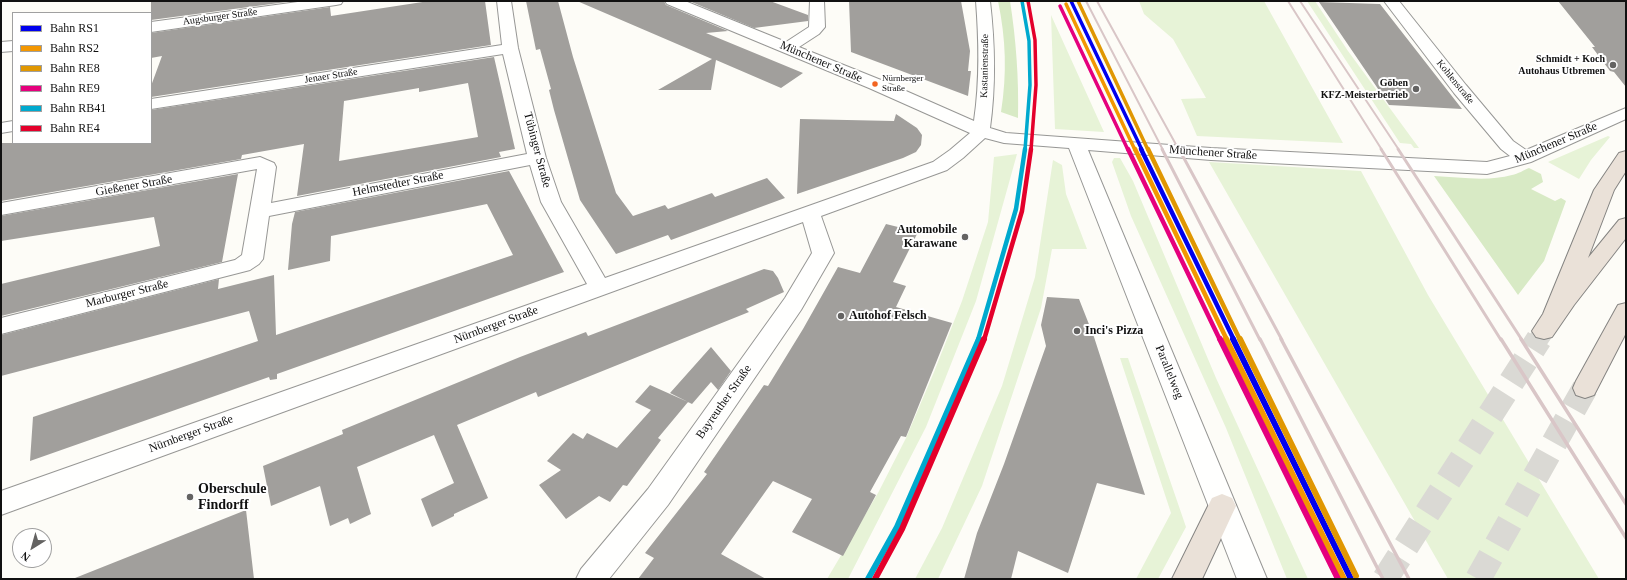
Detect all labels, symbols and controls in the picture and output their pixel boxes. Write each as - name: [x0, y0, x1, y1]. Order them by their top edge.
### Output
- street label: Augsburger Straße: [182, 6, 258, 28]
- legend: [12, 12, 152, 144]
- text: Bahn RS1: [50, 21, 99, 35]
- street label: Kastanienstraße: [978, 34, 992, 98]
- street label: Münchener Straße: [778, 38, 864, 86]
- text: Bahn RS2: [50, 41, 99, 55]
- place label: Schmidt + Koch Autohaus Utbremen: [1518, 53, 1605, 76]
- street label: Kohlenstraße: [1434, 58, 1476, 106]
- marker: Schmidt + Koch Autohaus Utbremen: [1608, 60, 1618, 70]
- text: Bahn RE8: [50, 61, 100, 75]
- street label: Jenaer Straße: [304, 66, 358, 86]
- place label: Nürnberger Straße: [882, 74, 923, 95]
- place label: Göben KFZ-Meisterbetrieb: [1321, 77, 1408, 100]
- marker: Nürnberger Straße: [870, 79, 880, 89]
- text: Bahn RE9: [50, 81, 100, 95]
- marker: Göben KFZ-Meisterbetrieb: [1411, 84, 1421, 94]
- text: Bahn RB41: [50, 101, 106, 115]
- street label: Tübinger Straße: [520, 111, 554, 189]
- street label: Münchener Straße: [1513, 119, 1599, 167]
- text: Bahn RE4: [50, 121, 100, 135]
- street label: Münchener Straße: [1168, 143, 1258, 163]
- street label: Helmstedter Straße: [351, 168, 445, 200]
- street label: Gießener Straße: [95, 172, 173, 200]
- place label: Automobile Karawane: [897, 223, 957, 251]
- marker: Automobile Karawane: [960, 232, 970, 242]
- street label: Marburger Straße: [84, 277, 170, 311]
- street label: Nürnberger Straße: [452, 303, 540, 347]
- place label: Autohof Felsch: [849, 309, 927, 323]
- marker: Autohof Felsch: [836, 311, 846, 321]
- place label: Inci's Pizza: [1085, 324, 1143, 338]
- marker: Inci's Pizza: [1072, 326, 1082, 336]
- street label: Parallelweg: [1152, 343, 1186, 401]
- street label: Bayreuther Straße: [693, 362, 755, 442]
- street label: Nürnberger Straße: [147, 412, 235, 456]
- place label: Oberschule Findorff: [198, 481, 266, 514]
- marker: Oberschule Findorff: [185, 492, 195, 502]
- north arrow: [12, 528, 52, 568]
- text: N: [19, 550, 32, 564]

